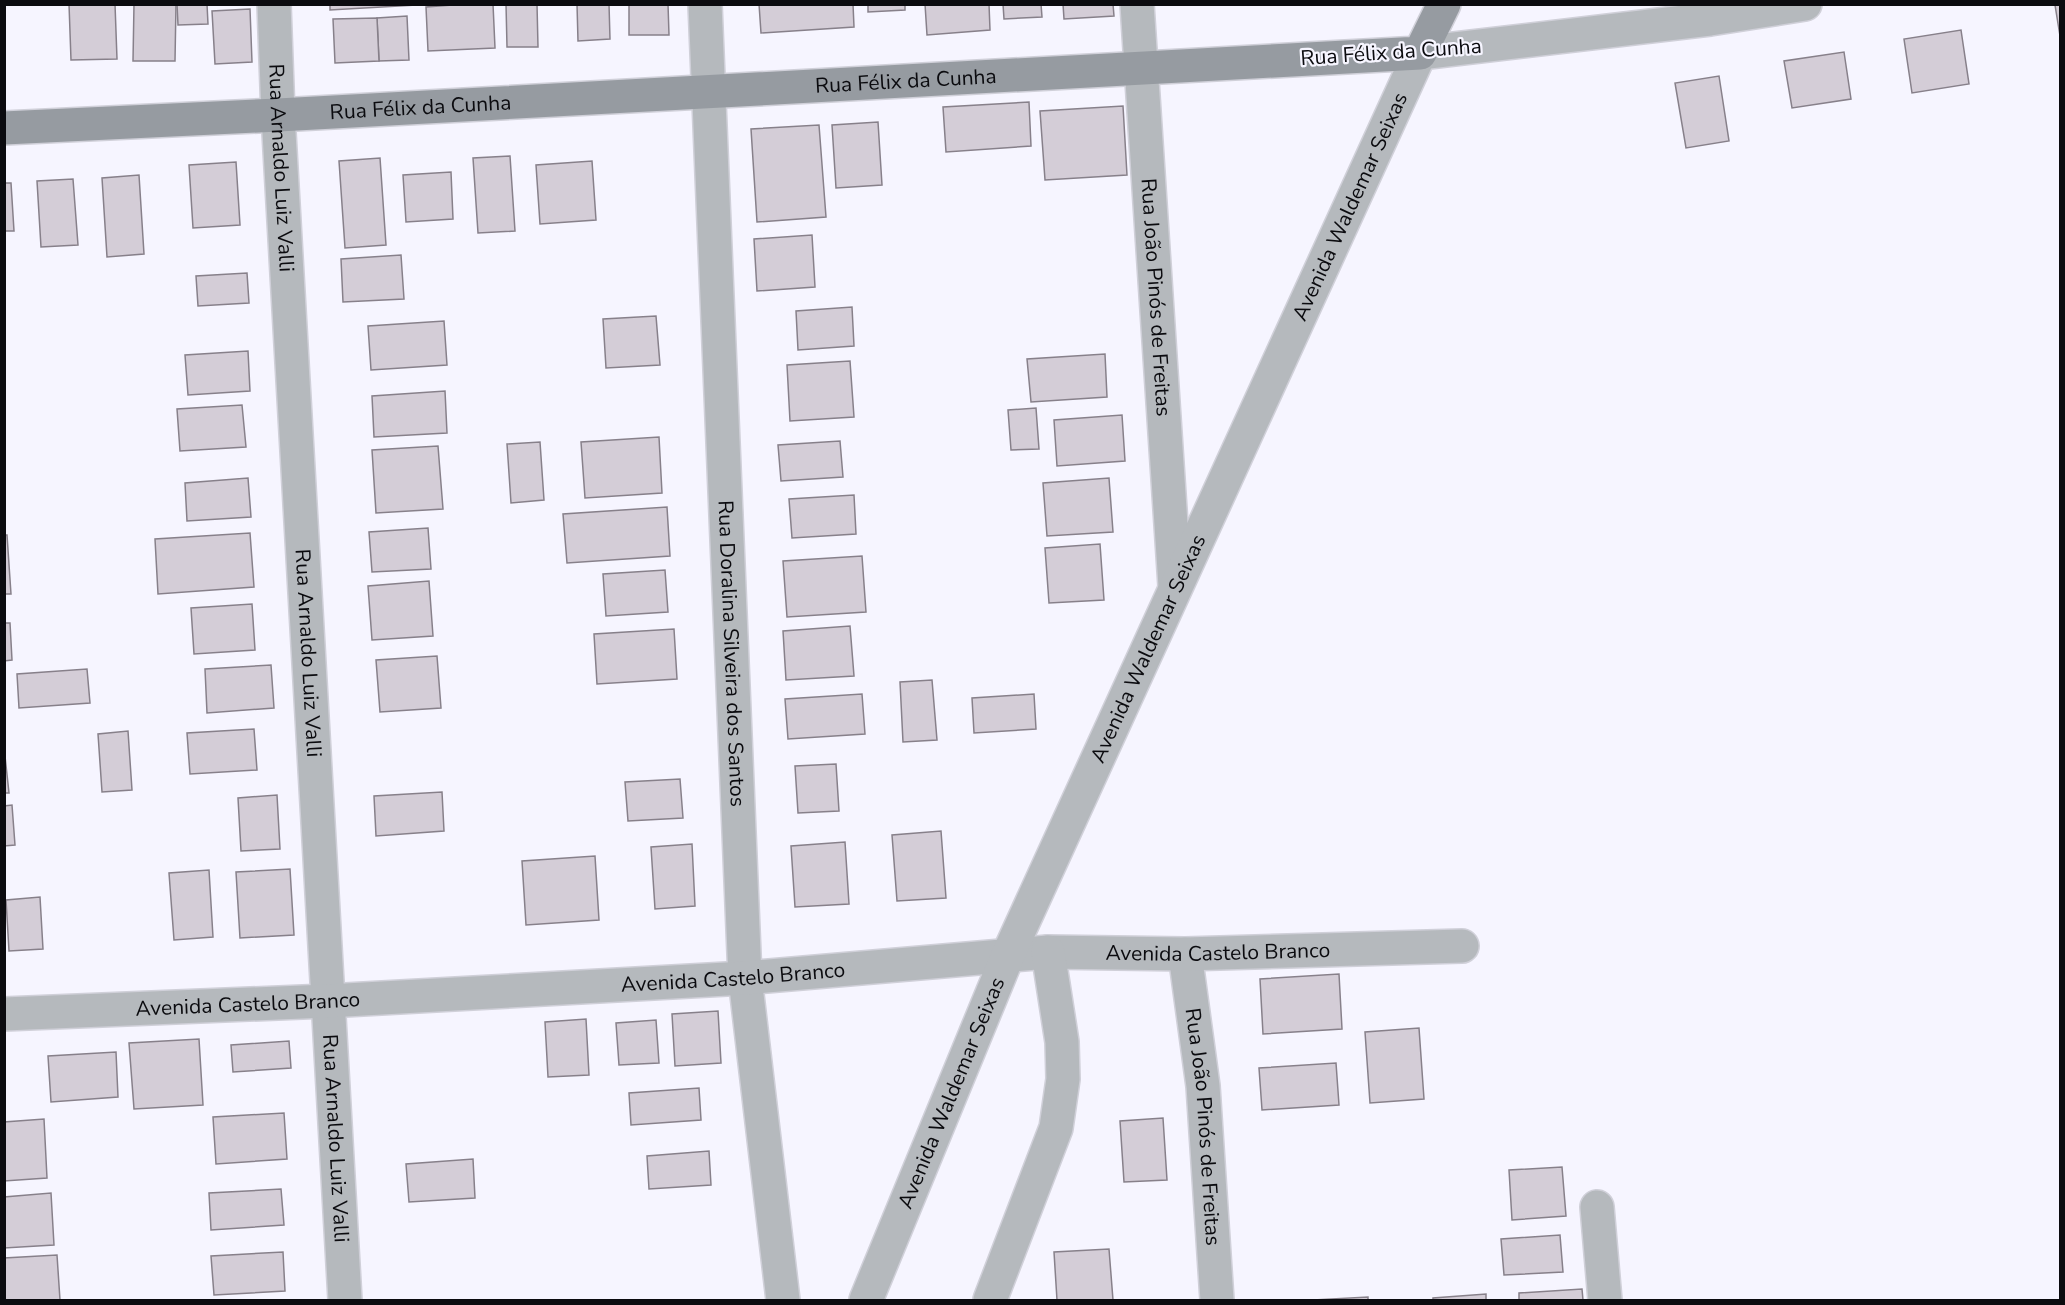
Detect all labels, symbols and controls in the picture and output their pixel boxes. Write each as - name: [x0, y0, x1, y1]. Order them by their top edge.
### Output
- street label: Rua Félix da Cunha: [1299, 32, 1483, 72]
- street label: Rua Félix da Cunha: [814, 62, 997, 100]
- street label: Rua Arnaldo Luiz Valli: [262, 63, 301, 273]
- street label: Rua Félix da Cunha: [329, 88, 512, 126]
- street label: Avenida Waldemar Seixas: [1286, 88, 1414, 325]
- street label: Rua João Pinós de Freitas: [1134, 177, 1178, 417]
- street label: Rua Doralina Silveira dos Santos: [711, 500, 752, 807]
- street label: Avenida Waldemar Seixas: [1084, 530, 1212, 767]
- street label: Rua Arnaldo Luiz Valli: [289, 548, 328, 758]
- street label: Avenida Castelo Branco: [1105, 936, 1331, 968]
- street label: Avenida Castelo Branco: [620, 955, 846, 999]
- street label: Avenida Waldemar Seixas: [891, 973, 1011, 1213]
- street label: Avenida Castelo Branco: [135, 985, 361, 1023]
- street label: Rua João Pinós de Freitas: [1179, 1006, 1227, 1247]
- street label: Rua Arnaldo Luiz Valli: [316, 1033, 356, 1243]

